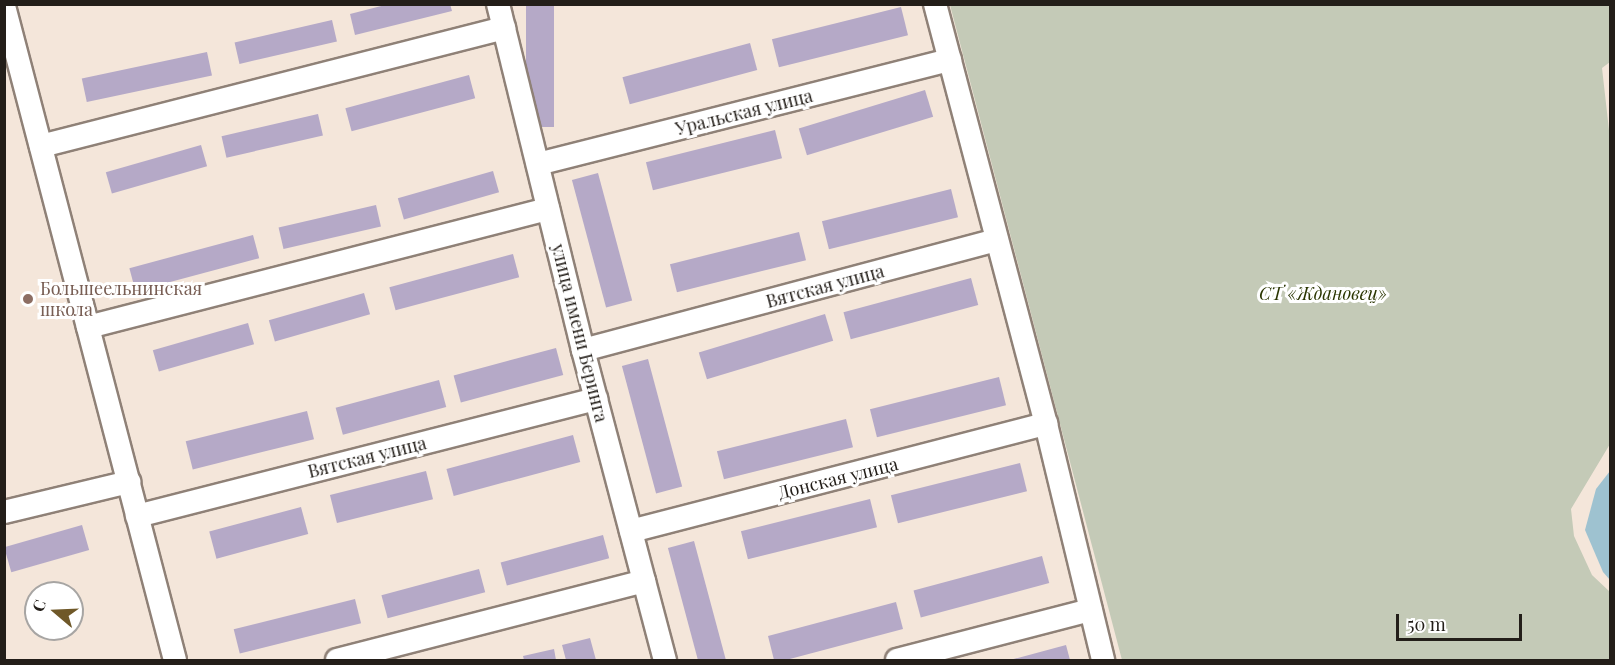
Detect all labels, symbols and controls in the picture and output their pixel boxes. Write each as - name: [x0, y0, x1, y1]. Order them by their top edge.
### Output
- street label: Уральская улица: [673, 84, 815, 140]
- street label: улица имени Беринга: [547, 242, 613, 424]
- street label: Вятская улица: [764, 260, 886, 312]
- place label: Большеельнинская школа: [40, 278, 202, 320]
- park label: СТ «Ждановец»: [1259, 282, 1387, 304]
- marker: Большеельнинская школа: [21, 292, 35, 306]
- street label: Вятская улица: [305, 432, 429, 482]
- street label: Донская улица: [776, 453, 900, 503]
- north arrow: [24, 581, 84, 641]
- text: С: [27, 597, 50, 614]
- scale bar: [1399, 602, 1525, 640]
- text: 50 m: [1407, 612, 1446, 636]

